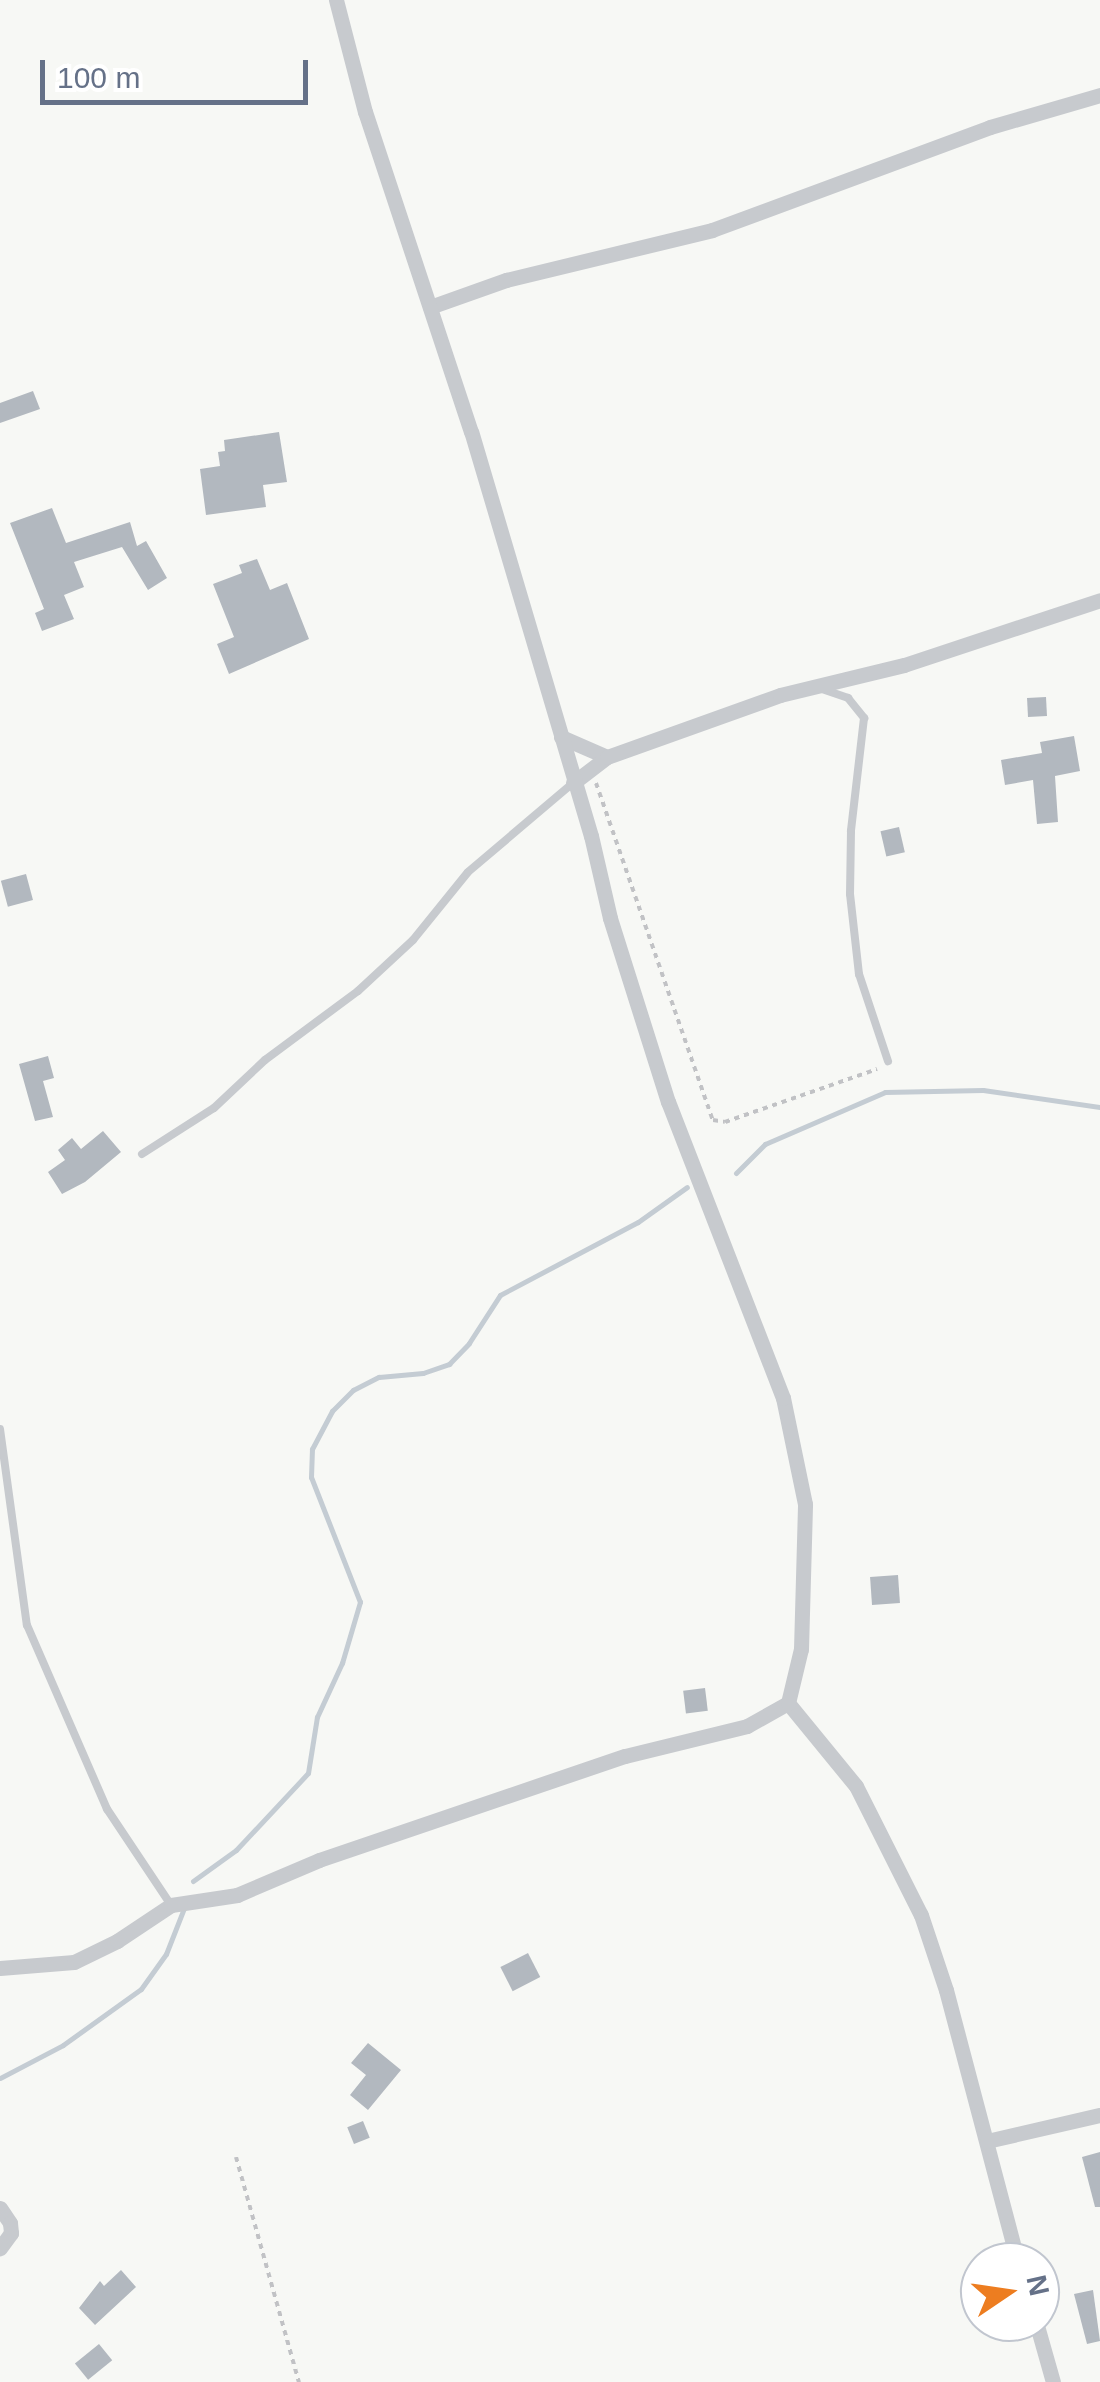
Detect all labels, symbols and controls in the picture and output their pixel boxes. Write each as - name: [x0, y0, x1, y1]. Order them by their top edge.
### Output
- scale bar: [45, 40, 312, 102]
- text: 100 m: [57, 61, 140, 94]
- north arrow: [960, 2242, 1060, 2342]
- text: N: [1020, 2272, 1055, 2299]

